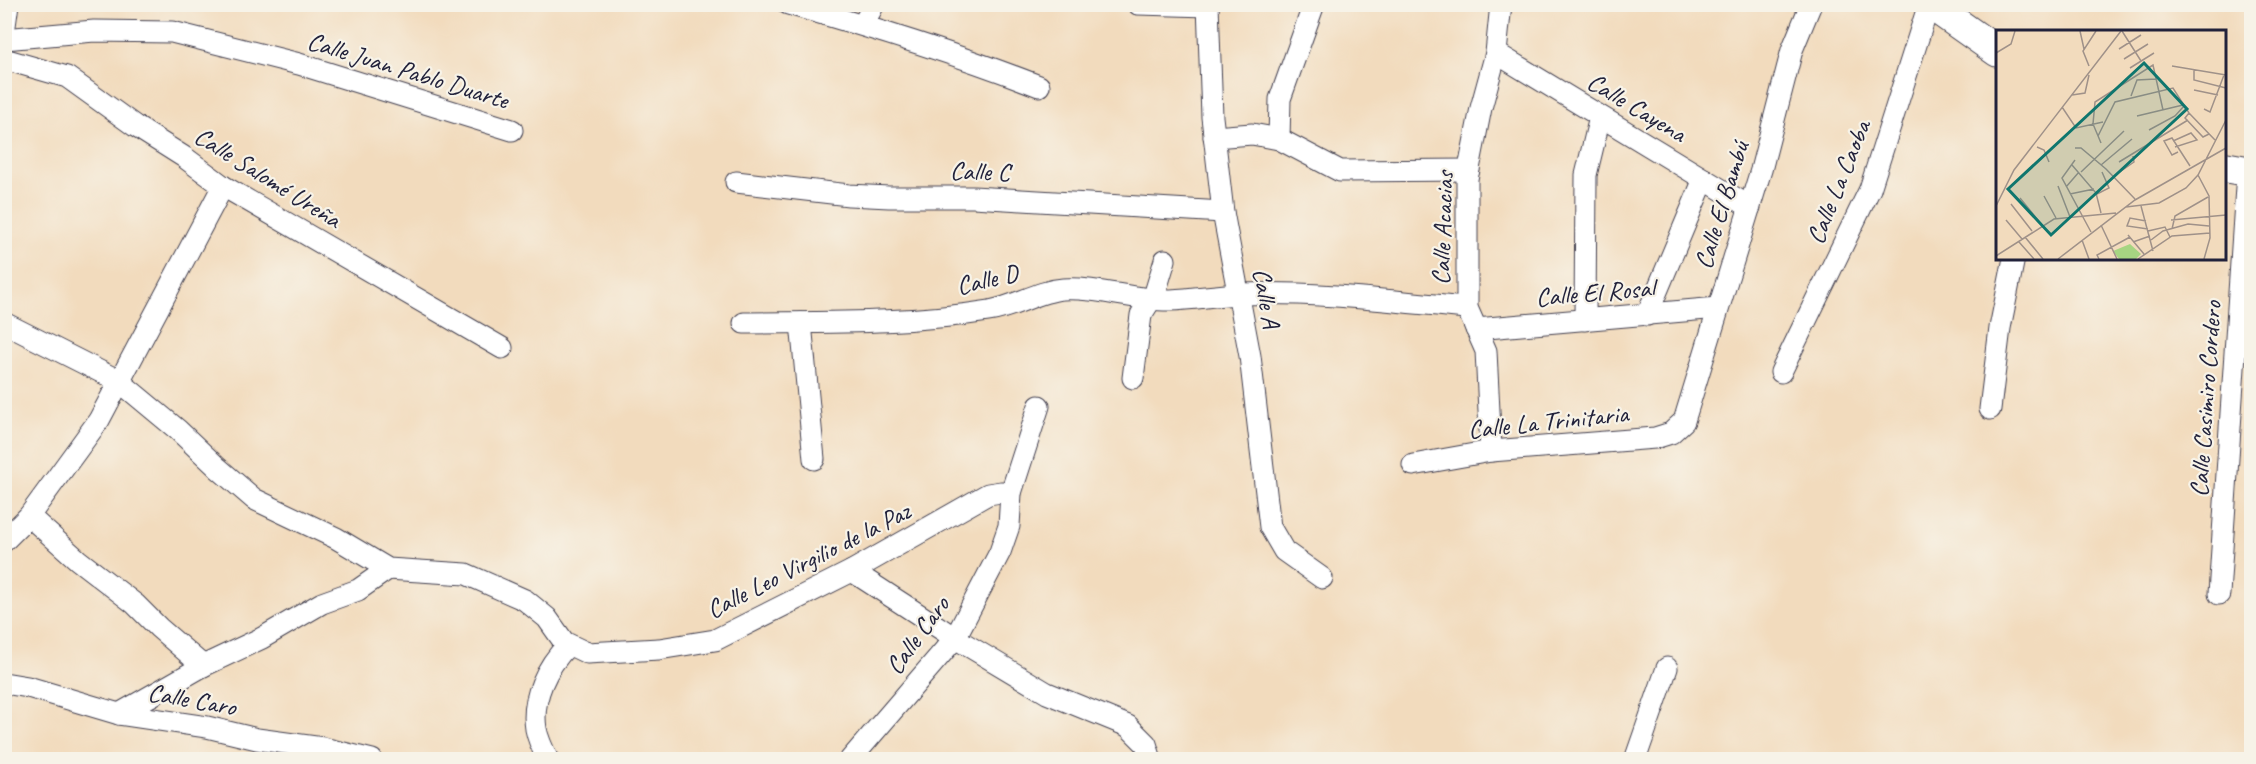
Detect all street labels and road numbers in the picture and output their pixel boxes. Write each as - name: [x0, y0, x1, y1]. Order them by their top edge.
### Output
- street label: Calle Juan Pablo Duarte: [303, 24, 514, 117]
- street label: Calle Cayena: [1581, 65, 1694, 151]
- street label: Calle La Caoba: [1799, 113, 1879, 249]
- street label: Calle Salomé Ureña: [188, 119, 349, 237]
- street label: Calle El Bambú: [1687, 135, 1757, 273]
- street label: Calle C: [950, 154, 1014, 189]
- street label: Calle Acacias: [1424, 168, 1461, 286]
- street label: Calle D: [953, 256, 1023, 303]
- street label: Calle A: [1245, 266, 1288, 333]
- street label: Calle El Rosal: [1534, 270, 1660, 314]
- street label: Calle Casimiro Cordero: [2182, 298, 2229, 498]
- street label: Calle La Trinitaria: [1466, 397, 1631, 446]
- street label: Calle Leo Virgilio de la Paz: [701, 494, 917, 626]
- street label: Calle Caro: [878, 588, 958, 681]
- street label: Calle Caro: [145, 676, 240, 724]

